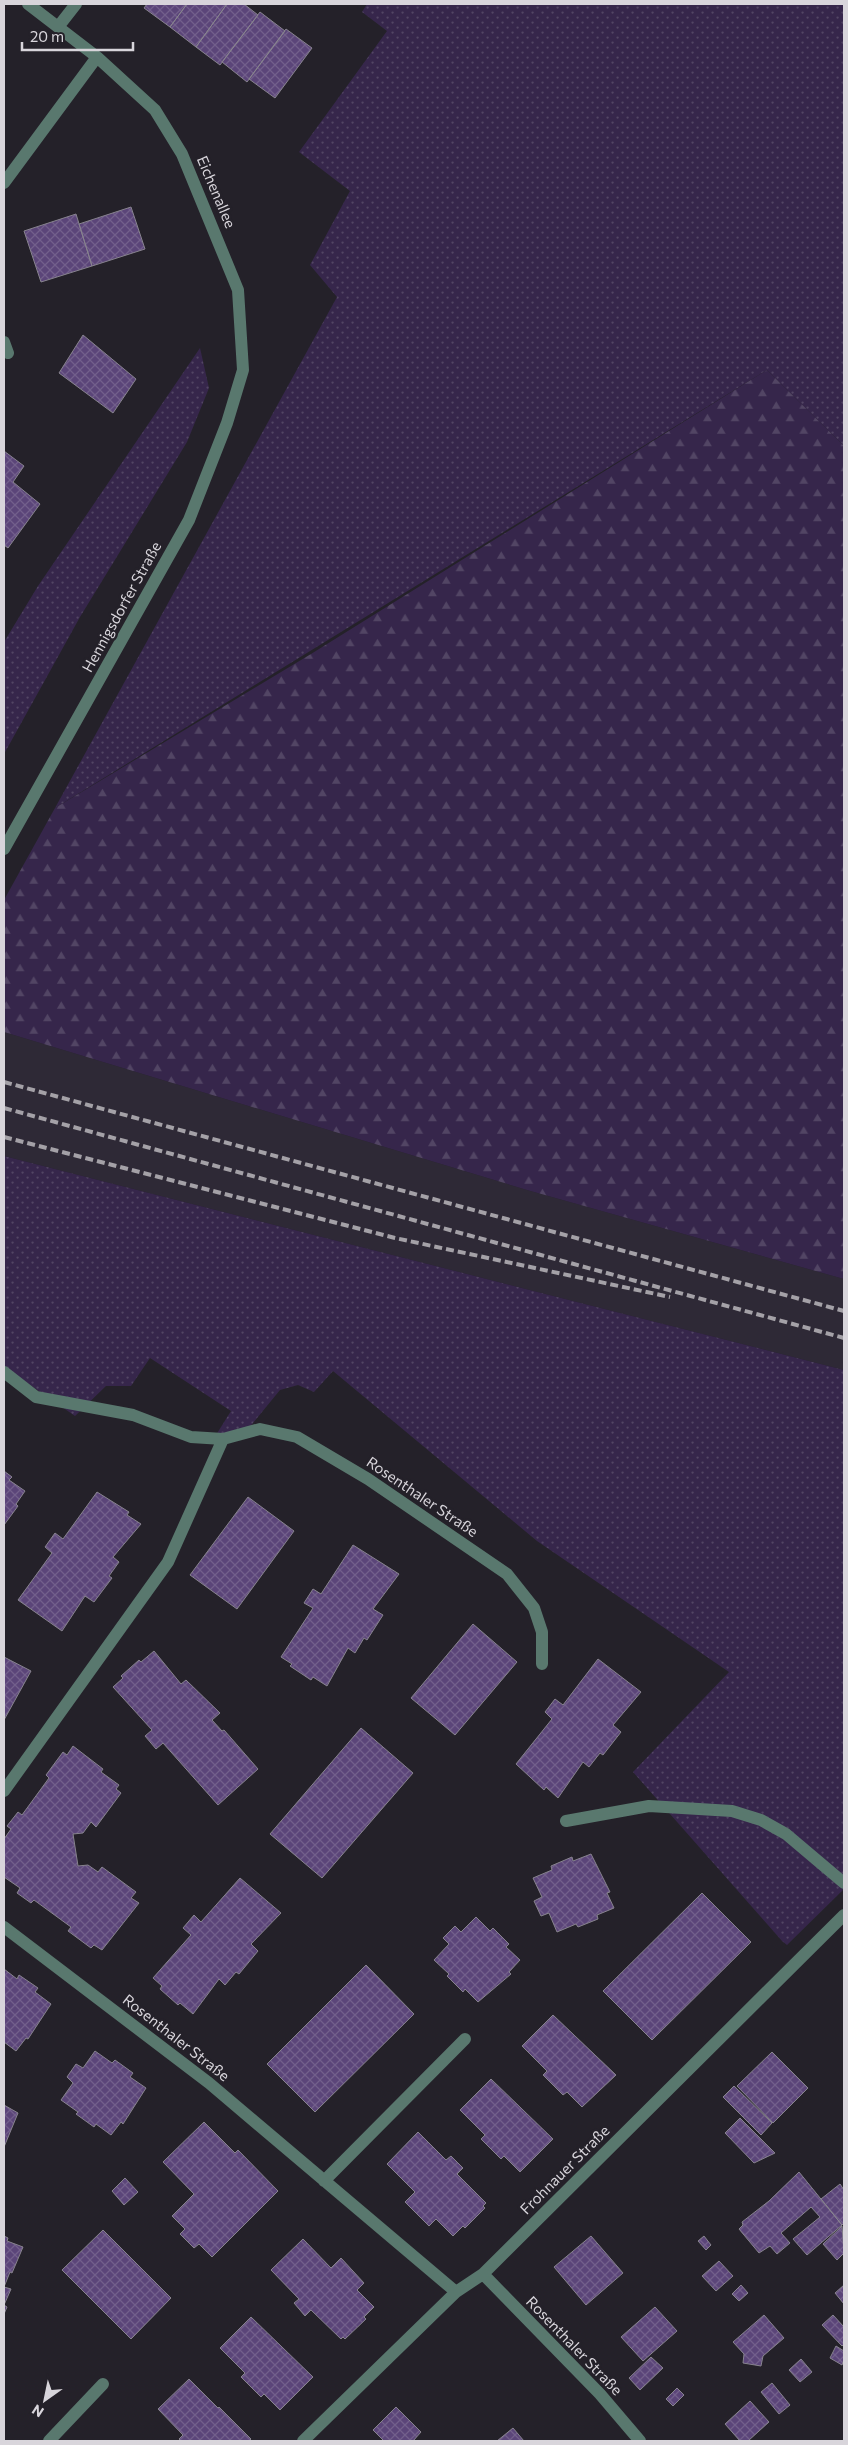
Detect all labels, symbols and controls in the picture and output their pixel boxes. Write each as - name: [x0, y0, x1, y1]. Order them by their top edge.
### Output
- scale bar: [22, 20, 134, 52]
- text: 20 m: [30, 27, 64, 45]
- street label: Eichenallee: [194, 153, 240, 230]
- street label: Hennigsdorfer Straße: [78, 538, 165, 675]
- street label: Rosenthaler Straße: [363, 1452, 482, 1540]
- street label: Rosenthaler Straße: [120, 1990, 234, 2084]
- street label: Frohnauer Straße: [516, 2121, 613, 2218]
- street label: Rosenthaler Straße: [523, 2292, 627, 2399]
- north arrow: [20, 2375, 70, 2425]
- text: N: [29, 2401, 47, 2421]

